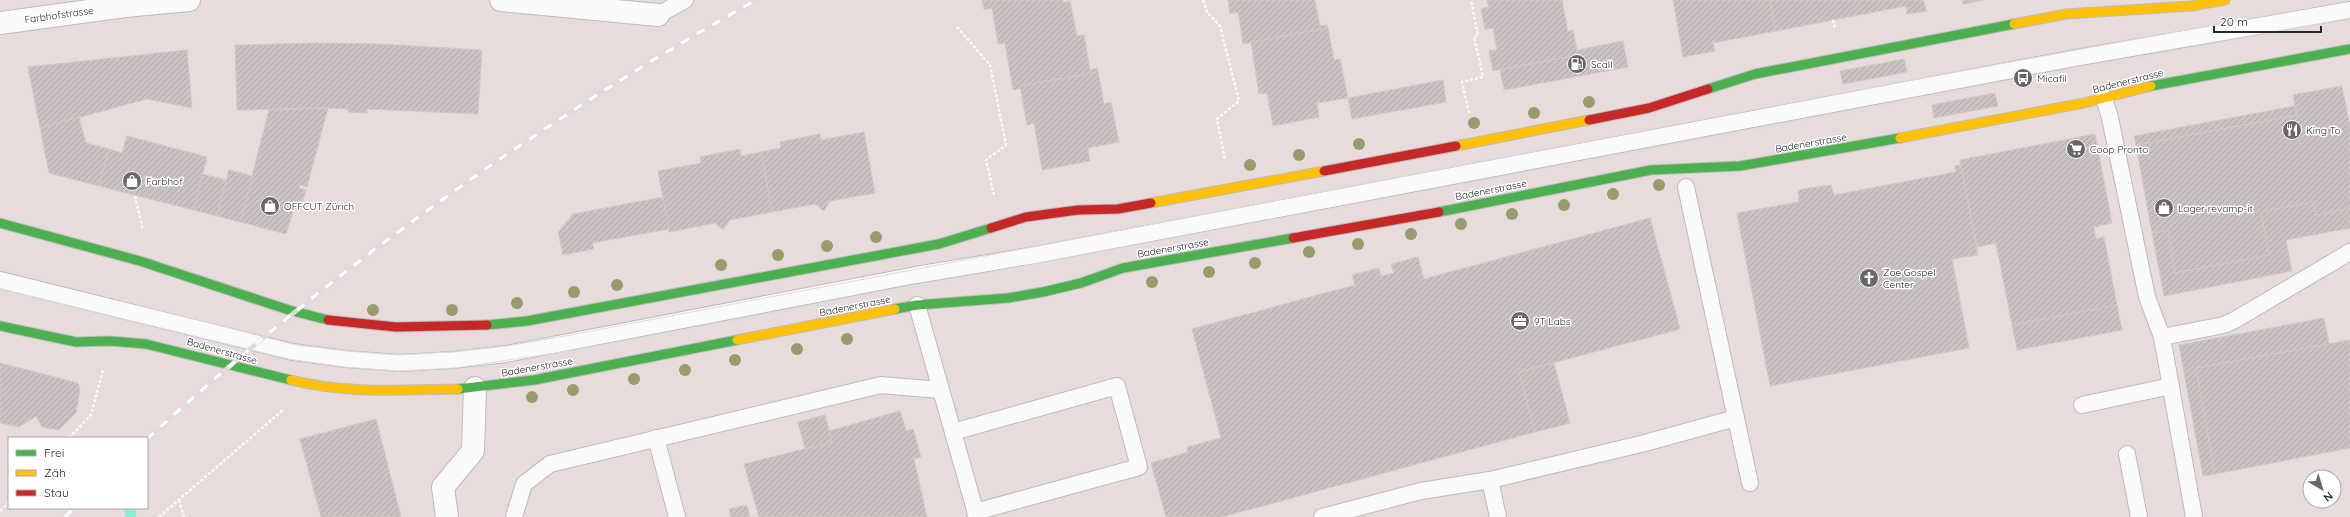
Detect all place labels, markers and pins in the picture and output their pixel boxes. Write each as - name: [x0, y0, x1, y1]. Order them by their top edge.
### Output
- fuel station icon: Scall: [1566, 53, 1588, 75]
- place label: Scall: [1591, 58, 1612, 71]
- bus stop icon: Micafil: [2012, 67, 2034, 89]
- place label: Micafil: [2037, 72, 2067, 85]
- restaurant icon: King To: [2281, 119, 2303, 141]
- place label: King To: [2306, 124, 2341, 137]
- supermarket icon: Coop Pronto: [2065, 138, 2087, 160]
- place label: Coop Pronto: [2090, 143, 2148, 156]
- shop icon: Farbhof: [121, 170, 143, 192]
- place label: Farbhof: [146, 175, 183, 188]
- shop icon: OFFCUT Zürich: [259, 195, 281, 217]
- shop icon: Lager revamp-it: [2153, 197, 2175, 219]
- place label: OFFCUT Zürich: [284, 200, 354, 213]
- place label: Lager revamp-it: [2178, 202, 2253, 215]
- place label: Zoe Gospel Center: [1883, 266, 1936, 291]
- church icon: Zoe Gospel Center: [1858, 267, 1880, 289]
- office icon: 9T Labs: [1509, 310, 1531, 332]
- place label: 9T Labs: [1534, 315, 1571, 328]

